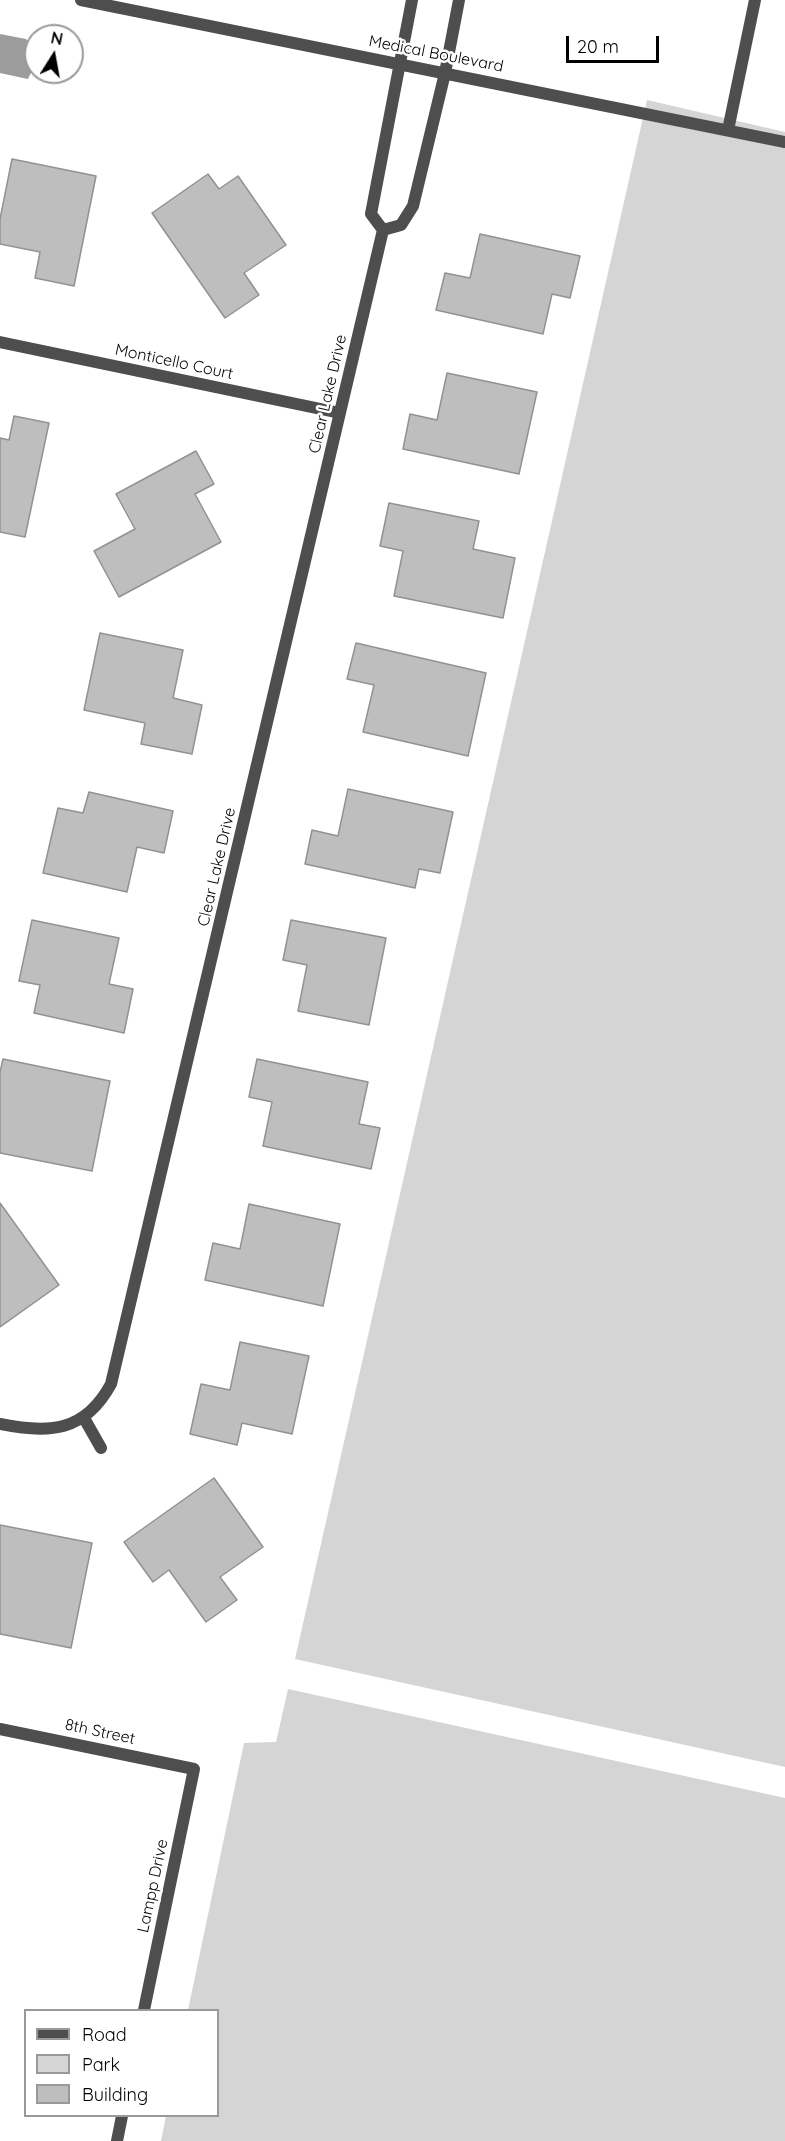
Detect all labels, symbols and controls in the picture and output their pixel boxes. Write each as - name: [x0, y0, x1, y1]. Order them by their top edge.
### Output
- north arrow: [24, 24, 84, 84]
- scale bar: [569, 24, 662, 62]
- text: N: [49, 27, 65, 49]
- street label: Medical Boulevard: [367, 32, 505, 76]
- text: 20 m: [577, 35, 619, 58]
- street label: Clear Lake Drive: [305, 333, 351, 455]
- street label: Monticello Court: [113, 340, 235, 384]
- street label: Clear Lake Drive: [194, 806, 240, 928]
- street label: 8th Street: [63, 1715, 137, 1749]
- street label: Lampp Drive: [134, 1838, 172, 1934]
- legend: [24, 2009, 219, 2117]
- text: Road: [82, 2023, 127, 2046]
- text: Park: [82, 2053, 120, 2076]
- text: Building: [82, 2083, 148, 2106]

